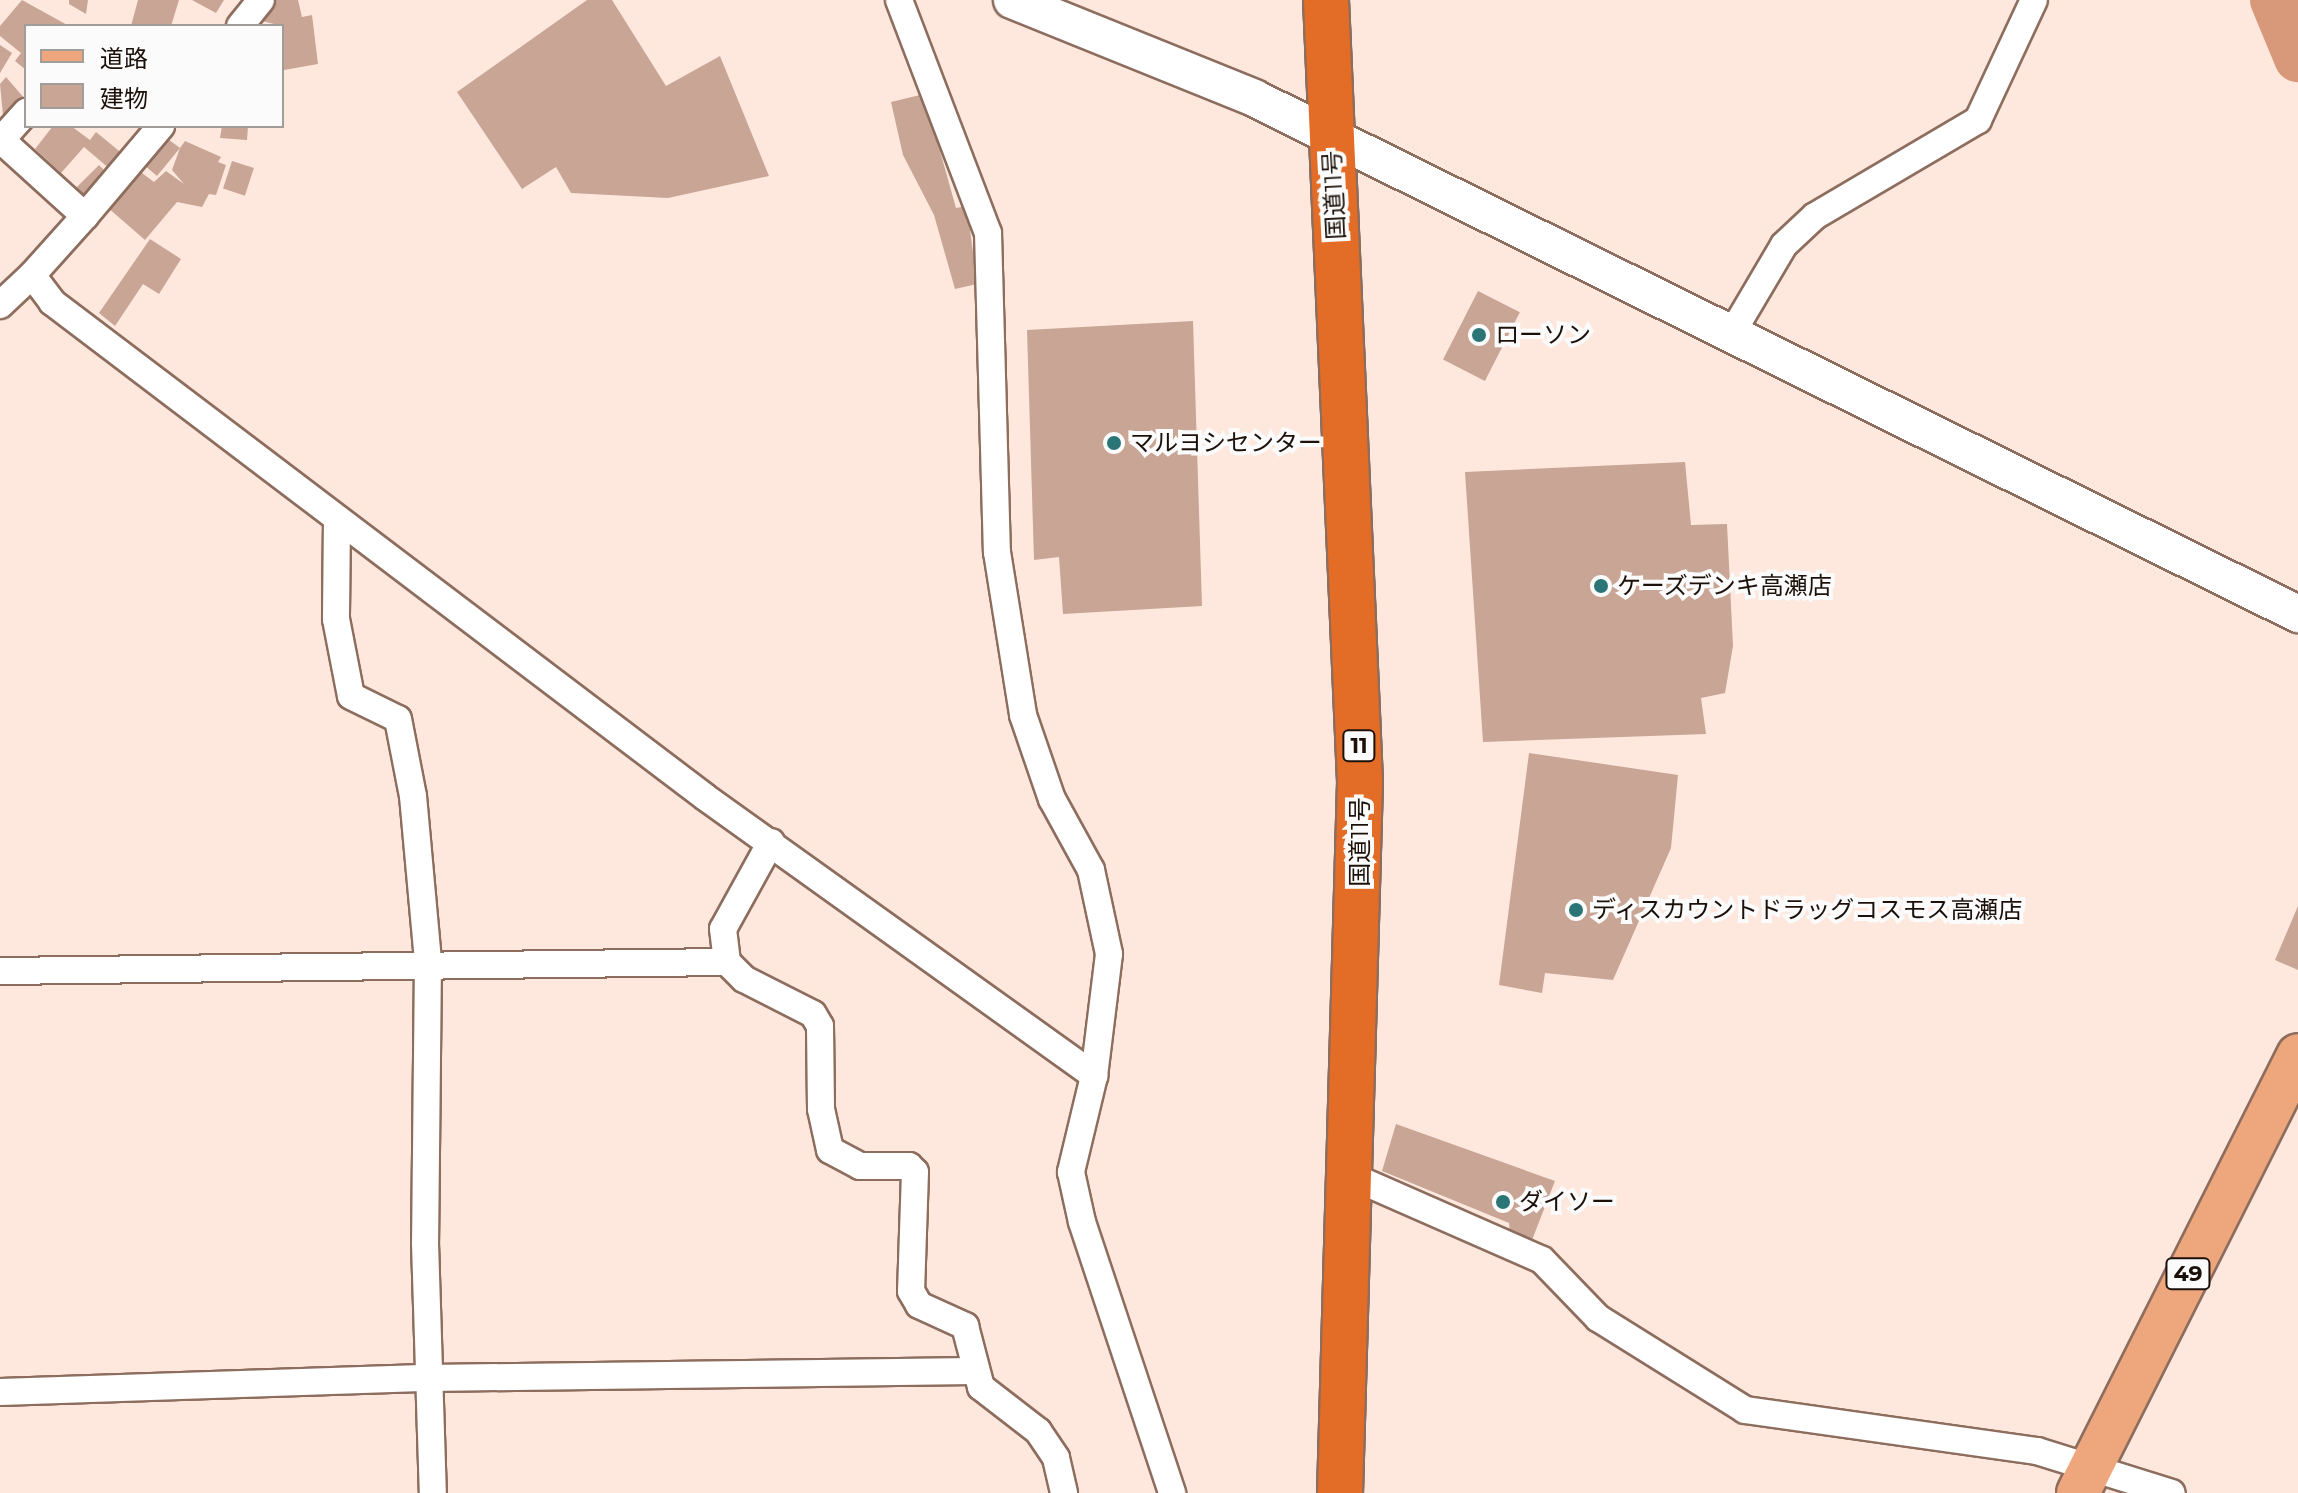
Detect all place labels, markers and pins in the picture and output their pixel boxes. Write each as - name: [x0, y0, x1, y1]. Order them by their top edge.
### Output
- place label: ローソン: [1495, 321, 1591, 349]
- marker: ローソン: [1470, 326, 1488, 344]
- place label: マルヨシセンター: [1130, 429, 1322, 457]
- marker: マルヨシセンター: [1105, 434, 1123, 452]
- place label: ケーズデンキ高瀬店: [1617, 572, 1833, 600]
- marker: ケーズデンキ高瀬店: [1592, 577, 1610, 595]
- place label: ディスカウントドラッグコスモス高瀬店: [1592, 896, 2024, 924]
- marker: ディスカウントドラッグコスモス高瀬店: [1567, 901, 1585, 919]
- place label: ダイソー: [1519, 1188, 1615, 1216]
- marker: ダイソー: [1494, 1193, 1512, 1211]

